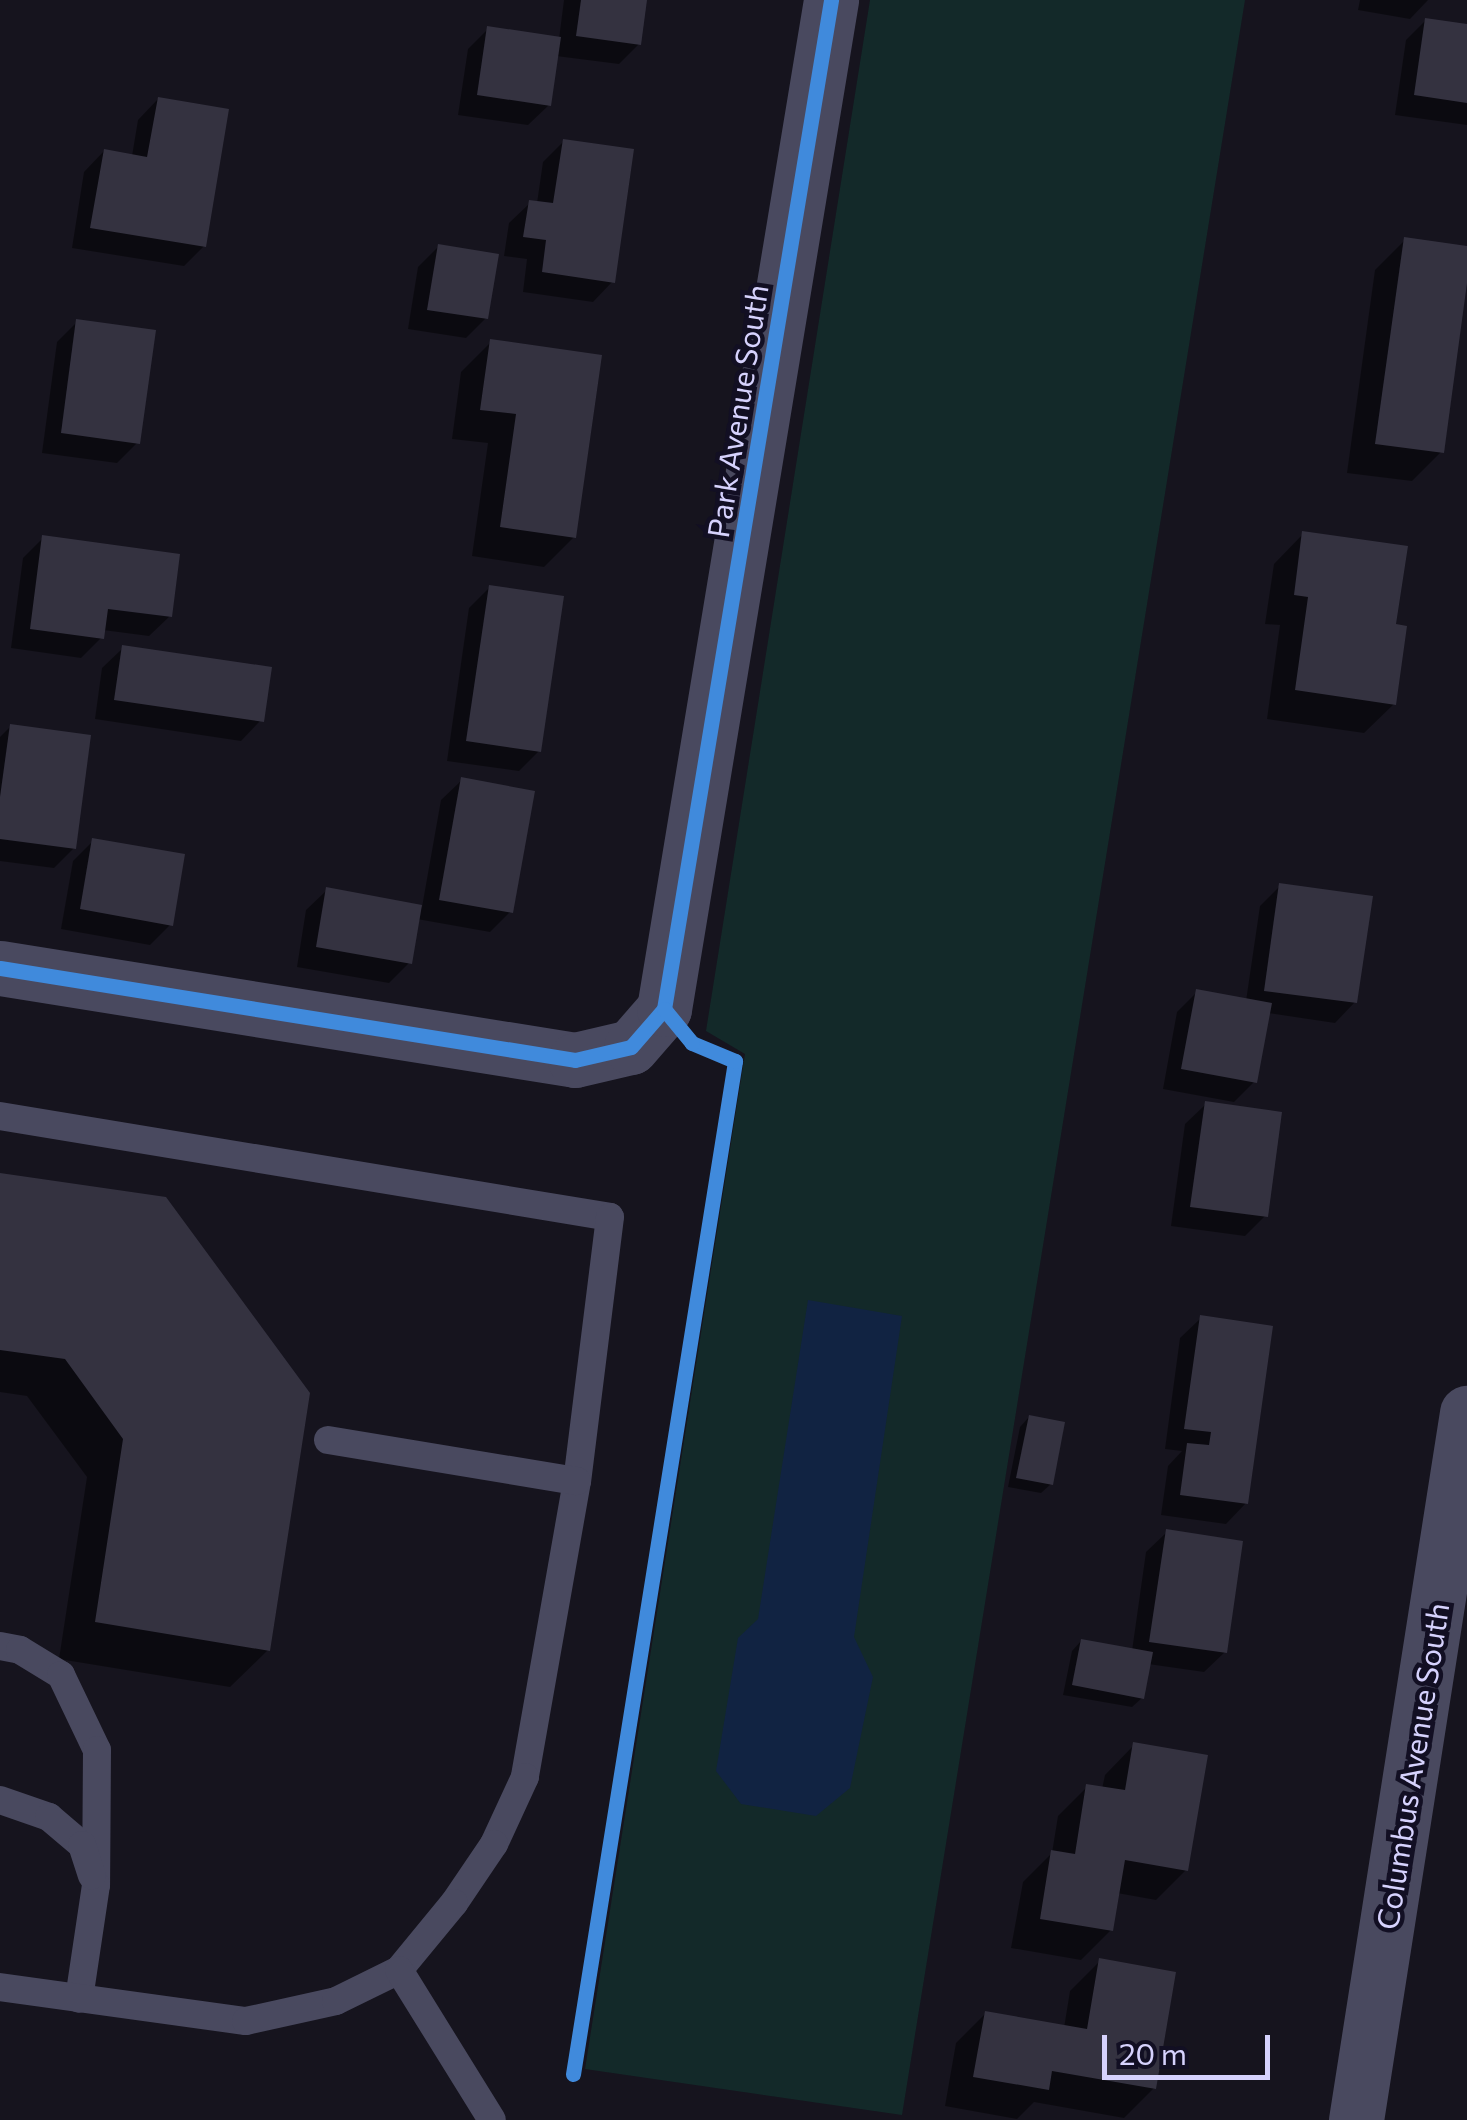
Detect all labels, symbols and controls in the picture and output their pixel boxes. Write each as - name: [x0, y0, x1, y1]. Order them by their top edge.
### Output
- street label: Park Avenue South: [699, 282, 775, 540]
- street label: Columbus Avenue South: [1368, 1600, 1456, 1932]
- scale bar: [1107, 2015, 1274, 2077]
- text: 20 m: [1119, 2034, 1187, 2071]

